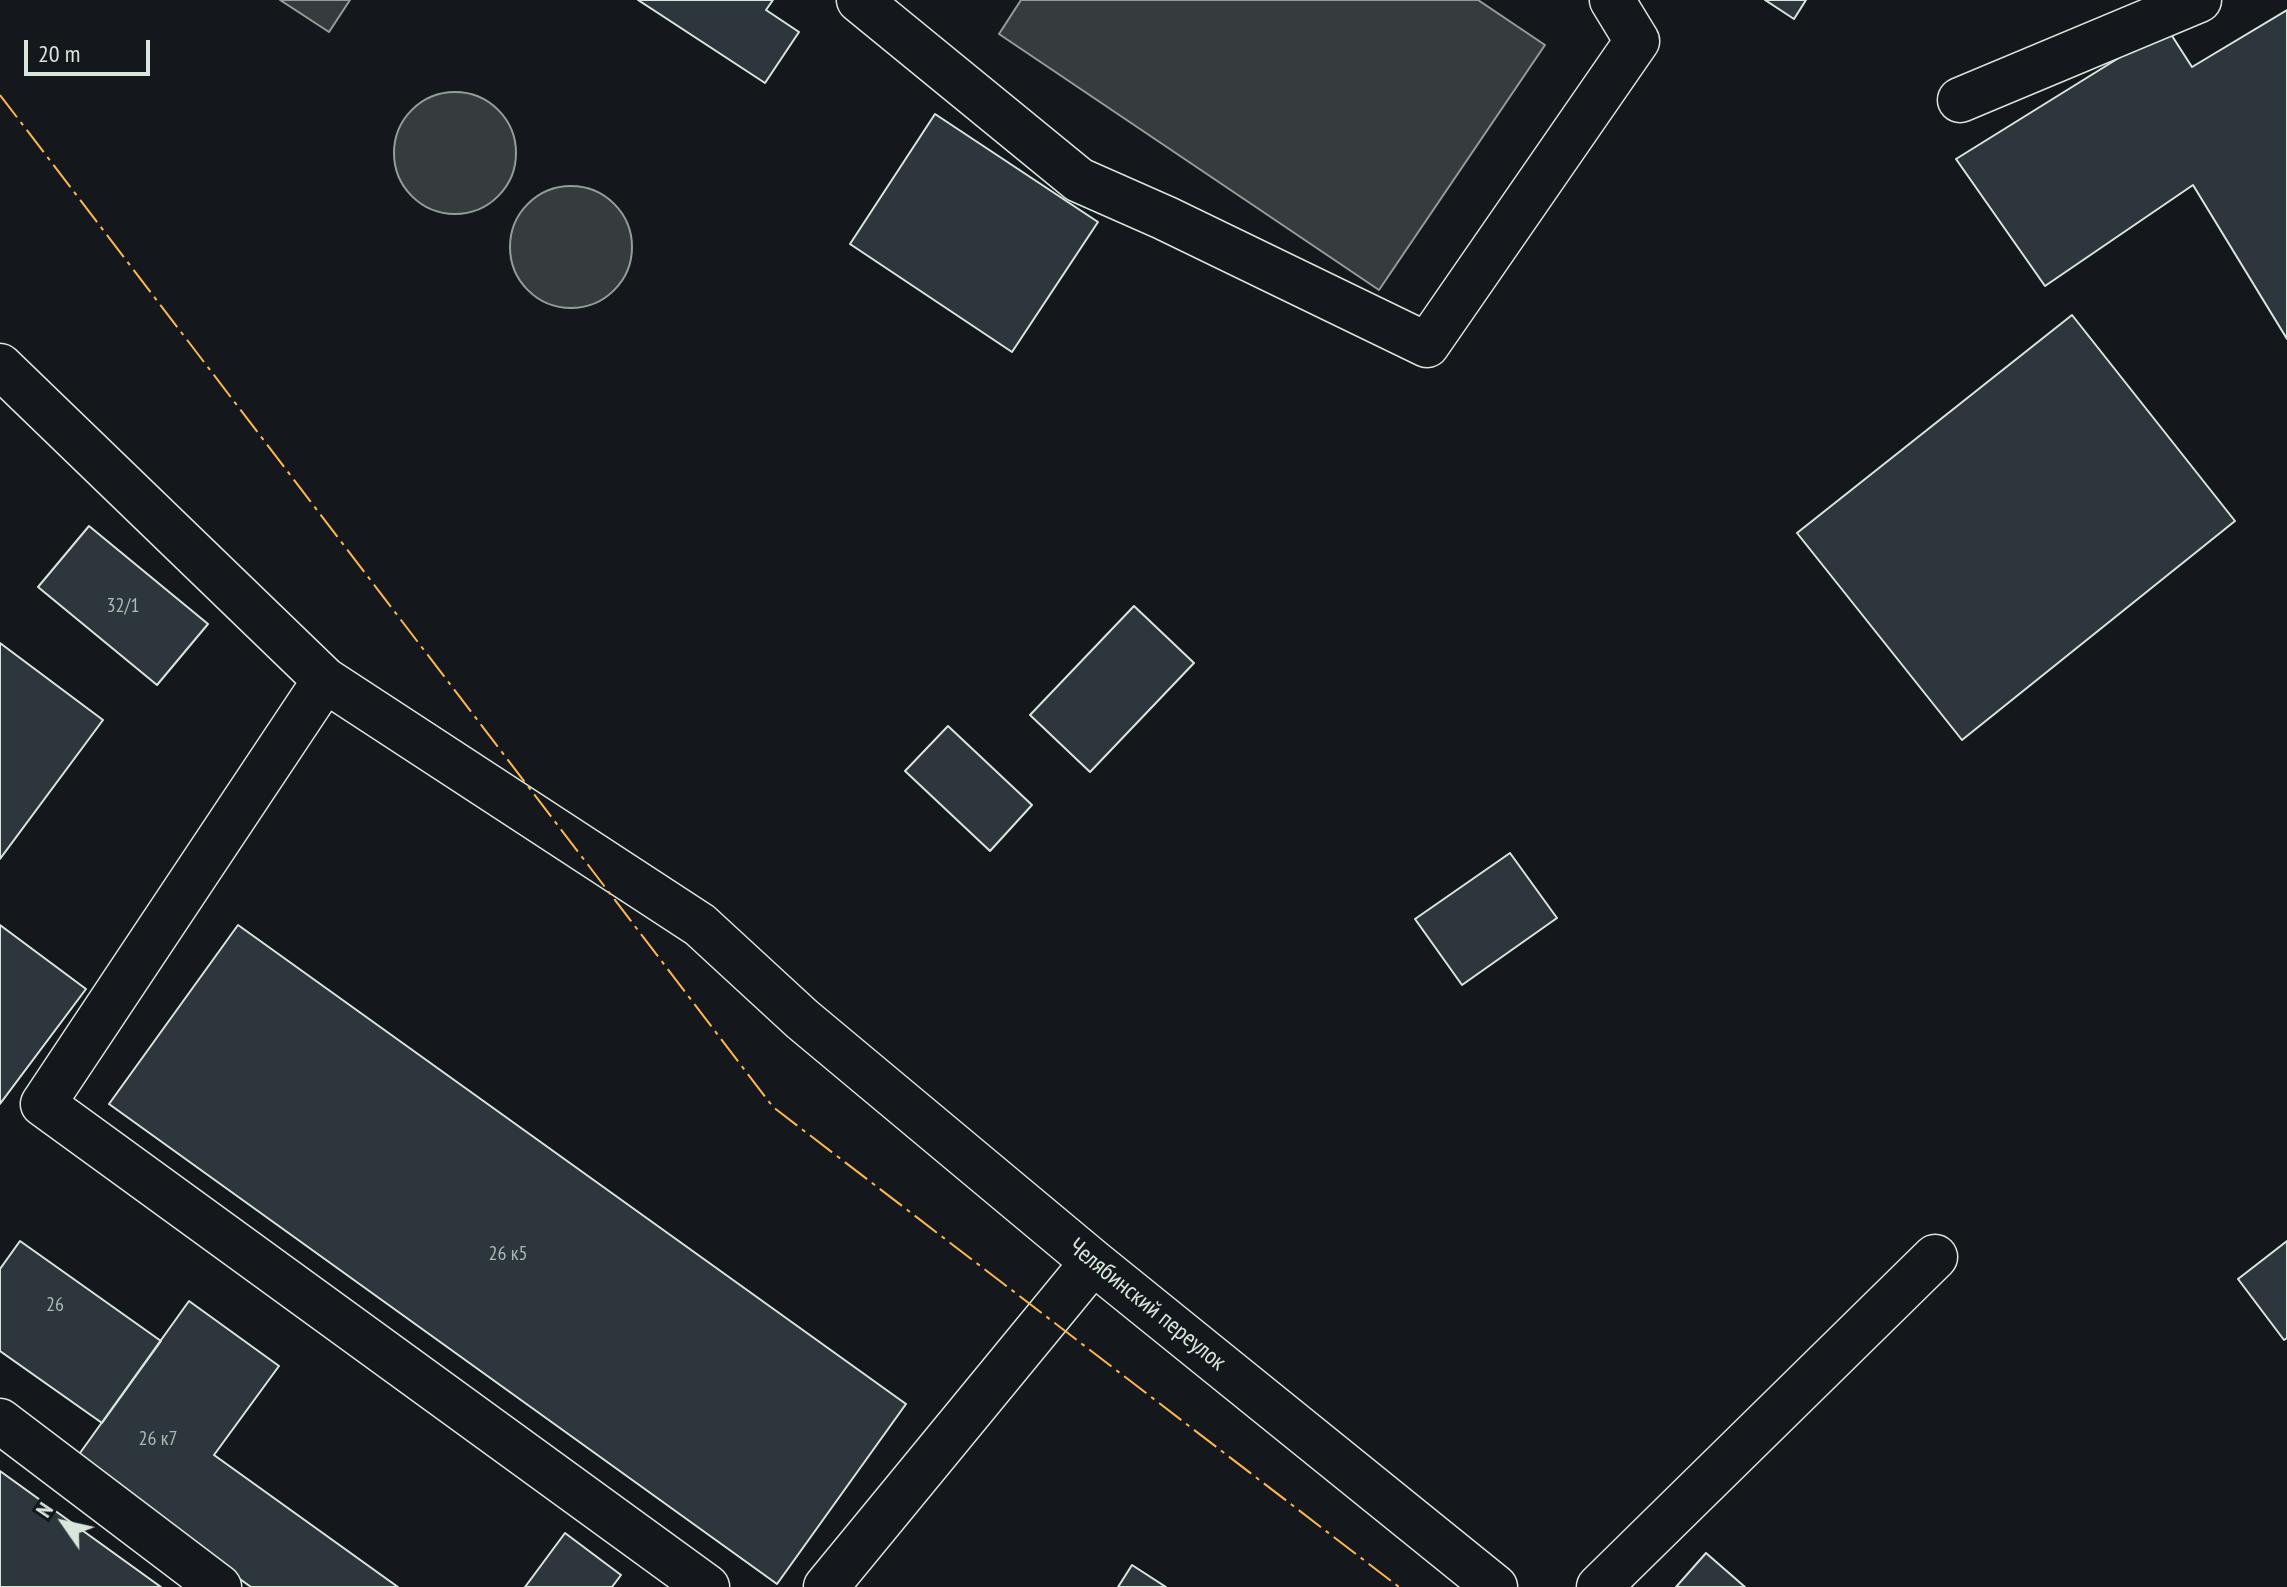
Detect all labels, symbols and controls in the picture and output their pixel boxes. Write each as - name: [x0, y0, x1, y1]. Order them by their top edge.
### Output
- scale bar: [28, 24, 154, 74]
- text: 20 m: [38, 38, 80, 69]
- house number: 32/1: [107, 594, 139, 618]
- street label: Челябинский переулок: [1063, 1233, 1231, 1377]
- house number: 26 к5: [489, 1242, 527, 1266]
- house number: 26: [46, 1293, 64, 1317]
- house number: 26 к7: [139, 1427, 177, 1451]
- north arrow: [24, 1483, 104, 1563]
- text: N: [29, 1497, 59, 1522]

